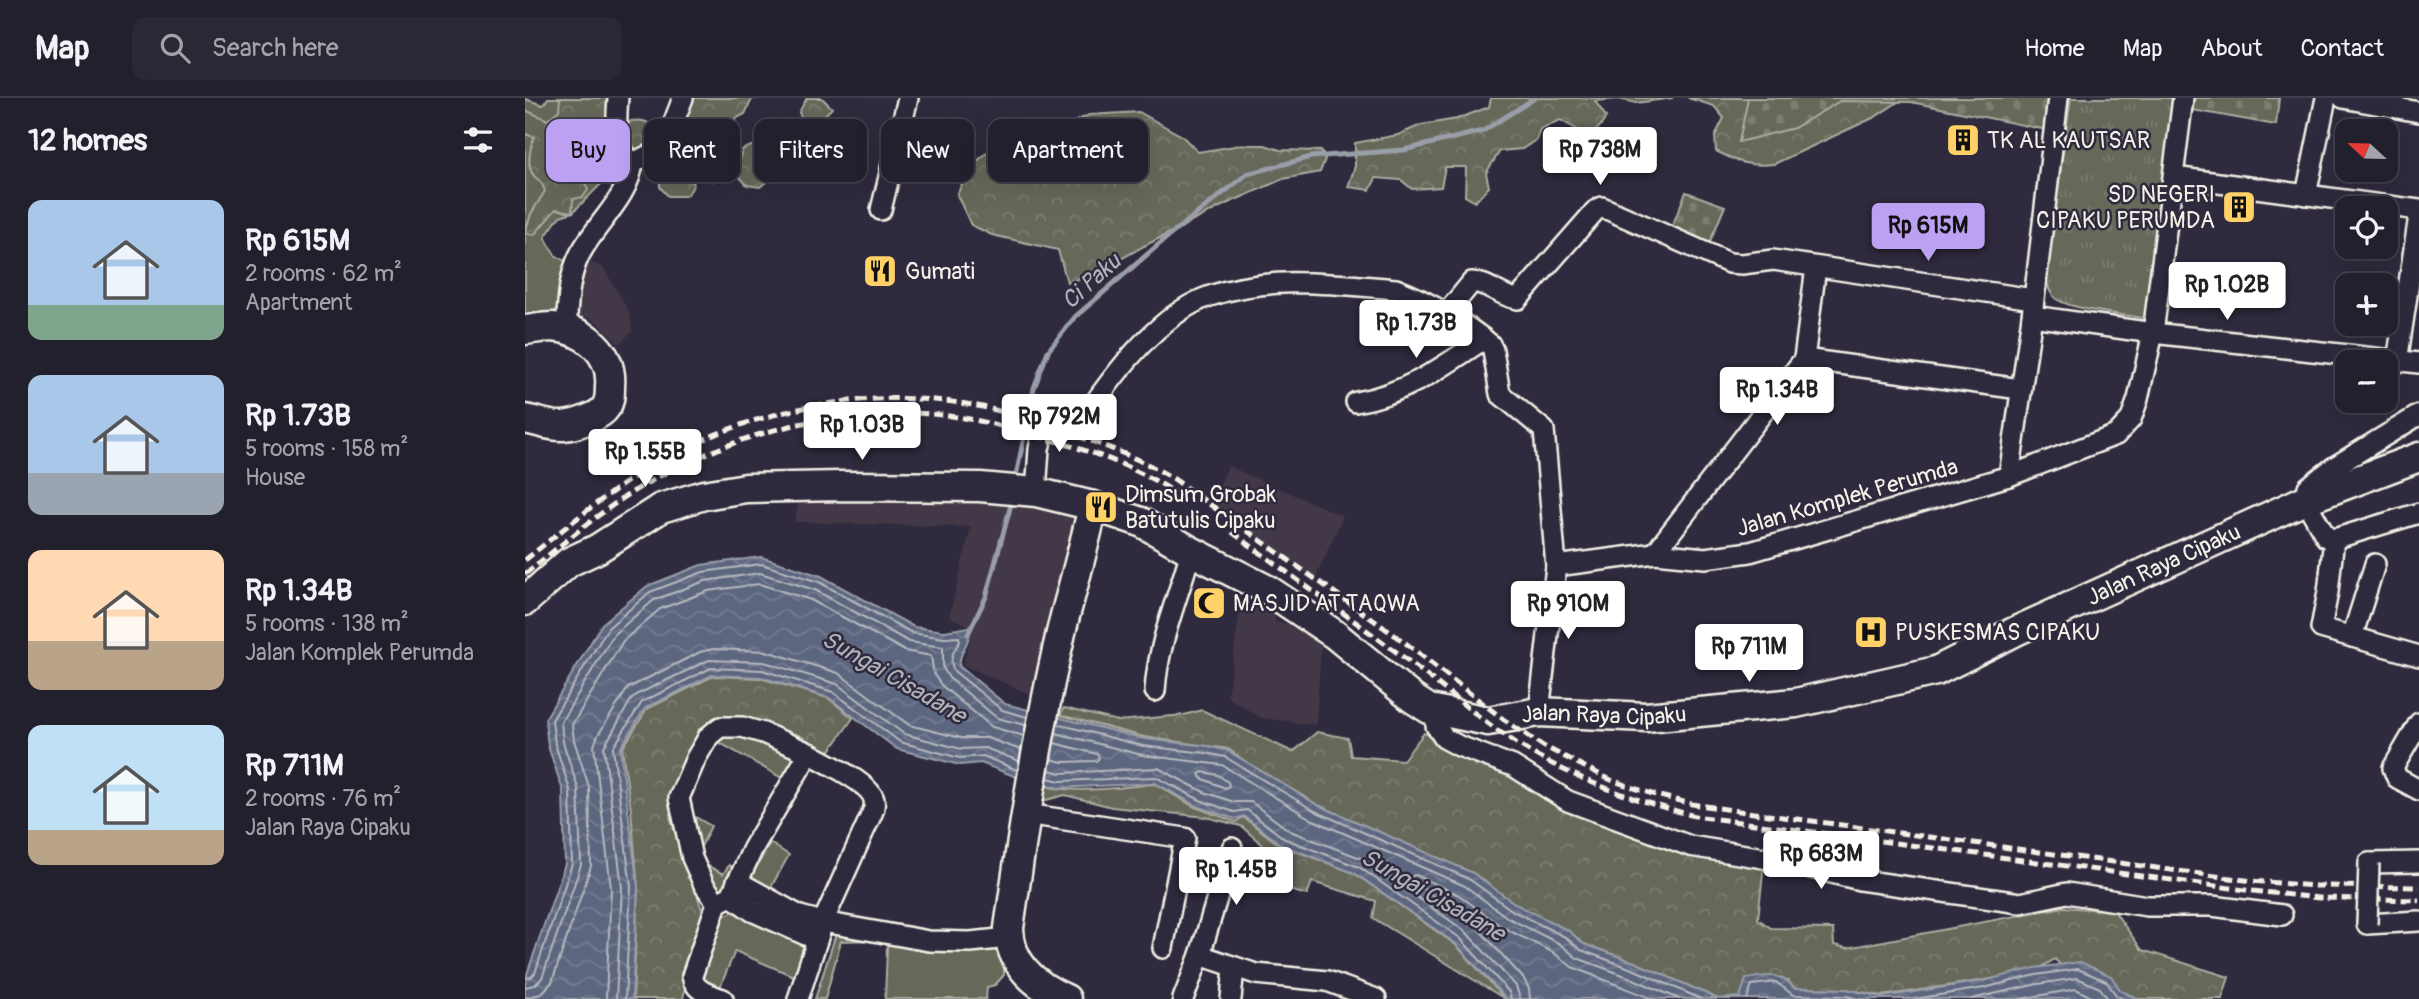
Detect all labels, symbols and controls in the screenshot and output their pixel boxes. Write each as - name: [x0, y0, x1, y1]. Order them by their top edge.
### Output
- search box: [132, 17, 622, 80]
- text: Map: [35, 28, 90, 69]
- icon: search: [156, 29, 194, 67]
- text: Search here: [212, 32, 339, 64]
- text: Home: [2024, 34, 2085, 63]
- text: Map: [2123, 34, 2163, 63]
- text: About: [2201, 34, 2263, 63]
- text: Contact: [2301, 34, 2384, 63]
- chip: Buy: [546, 119, 630, 182]
- chip: Rent: [644, 119, 740, 182]
- chip: Filters: [754, 119, 867, 182]
- chip: New: [881, 119, 974, 182]
- chip: Apartment: [988, 119, 1148, 182]
- north arrow: [2335, 119, 2397, 182]
- map controls: [2335, 119, 2398, 413]
- icon: filters: [459, 121, 497, 159]
- building icon: TK AL KAUTSAR: [1944, 121, 1982, 159]
- text: 12 homes: [28, 122, 147, 159]
- place label: TK AL KAUTSAR: [1987, 126, 2150, 155]
- pin: Rp 738M: [1535, 127, 1665, 187]
- text: Rp 738M: [1559, 135, 1641, 164]
- place label: SD NEGERI CIPAKU PERUMDA: [2036, 180, 2215, 235]
- building icon: SD NEGERI CIPAKU PERUMDA: [2220, 188, 2258, 226]
- button: locate: [2335, 196, 2398, 259]
- pin: Rp 615M: [1863, 204, 1993, 263]
- text: Rp 615M: [1888, 211, 1968, 240]
- text: Rp 615M: [245, 222, 350, 259]
- icon: home: [84, 228, 168, 312]
- water label: Ci Paku: [1056, 246, 1128, 316]
- restaurant icon: Gumati: [861, 252, 899, 290]
- place label: Gumati: [905, 257, 975, 286]
- text: 2 rooms · 62 m²: [245, 259, 402, 288]
- pin: Rp 1.02B: [2155, 262, 2299, 322]
- text: Rp 1.02B: [2185, 270, 2269, 299]
- button: +: [2335, 273, 2398, 336]
- text: Apartment: [245, 288, 352, 317]
- pin: Rp 1.73B: [1344, 300, 1488, 360]
- text: Rp 1.73B: [1375, 308, 1457, 337]
- button: −: [2335, 350, 2398, 413]
- pin: Rp 1.34B: [1705, 368, 1849, 427]
- text: Rp 1.34B: [1736, 375, 1818, 404]
- pin: Rp 792M: [994, 394, 1124, 454]
- text: Rp 1.73B: [245, 397, 351, 434]
- pin: Rp 1.03B: [790, 402, 934, 462]
- text: Rp 792M: [1018, 402, 1100, 431]
- icon: home: [84, 403, 168, 487]
- text: Rp 1.03B: [820, 410, 904, 439]
- pin: Rp 1.55B: [573, 430, 717, 489]
- text: 5 rooms · 158 m²: [245, 434, 408, 463]
- text: Rp 1.55B: [604, 437, 686, 466]
- street label: Jalan Komplek Perumda: [1733, 452, 1961, 543]
- text: House: [245, 463, 305, 492]
- place label: Dimsum Grobak Batutulis Cipaku: [1125, 480, 1277, 535]
- restaurant icon: Dimsum Grobak Batutulis Cipaku: [1082, 488, 1120, 526]
- street label: Jalan Raya Cipaku: [2082, 517, 2245, 612]
- text: Rp 1.34B: [245, 572, 352, 609]
- icon: home: [84, 578, 168, 662]
- pin: Rp 910M: [1503, 582, 1633, 641]
- mosque icon: MASJID AT TAQWA: [1190, 584, 1228, 622]
- place label: MASJID AT TAQWA: [1233, 589, 1420, 618]
- text: Rp 910M: [1527, 589, 1609, 618]
- text: 5 rooms · 138 m²: [245, 609, 409, 638]
- hospital icon: PUSKESMAS CIPAKU: [1852, 613, 1890, 651]
- place label: PUSKESMAS CIPAKU: [1895, 618, 2100, 647]
- pin: Rp 711M: [1684, 624, 1814, 684]
- water label: Sungai Cisadane: [817, 625, 973, 731]
- text: Rp 711M: [1711, 632, 1787, 661]
- text: Jalan Komplek Perumda: [245, 638, 474, 667]
- street label: Jalan Raya Cipaku: [1519, 698, 1688, 732]
- text: Rp 711M: [245, 747, 344, 784]
- icon: home: [84, 753, 168, 837]
- text: 2 rooms · 76 m²: [245, 784, 401, 813]
- text: Jalan Raya Cipaku: [245, 813, 411, 842]
- pin: Rp 683M: [1756, 832, 1886, 891]
- text: Rp 683M: [1779, 839, 1863, 868]
- water label: Sungai Cisadane: [1356, 843, 1512, 949]
- pin: Rp 1.45B: [1164, 848, 1308, 907]
- text: Rp 1.45B: [1195, 855, 1277, 884]

